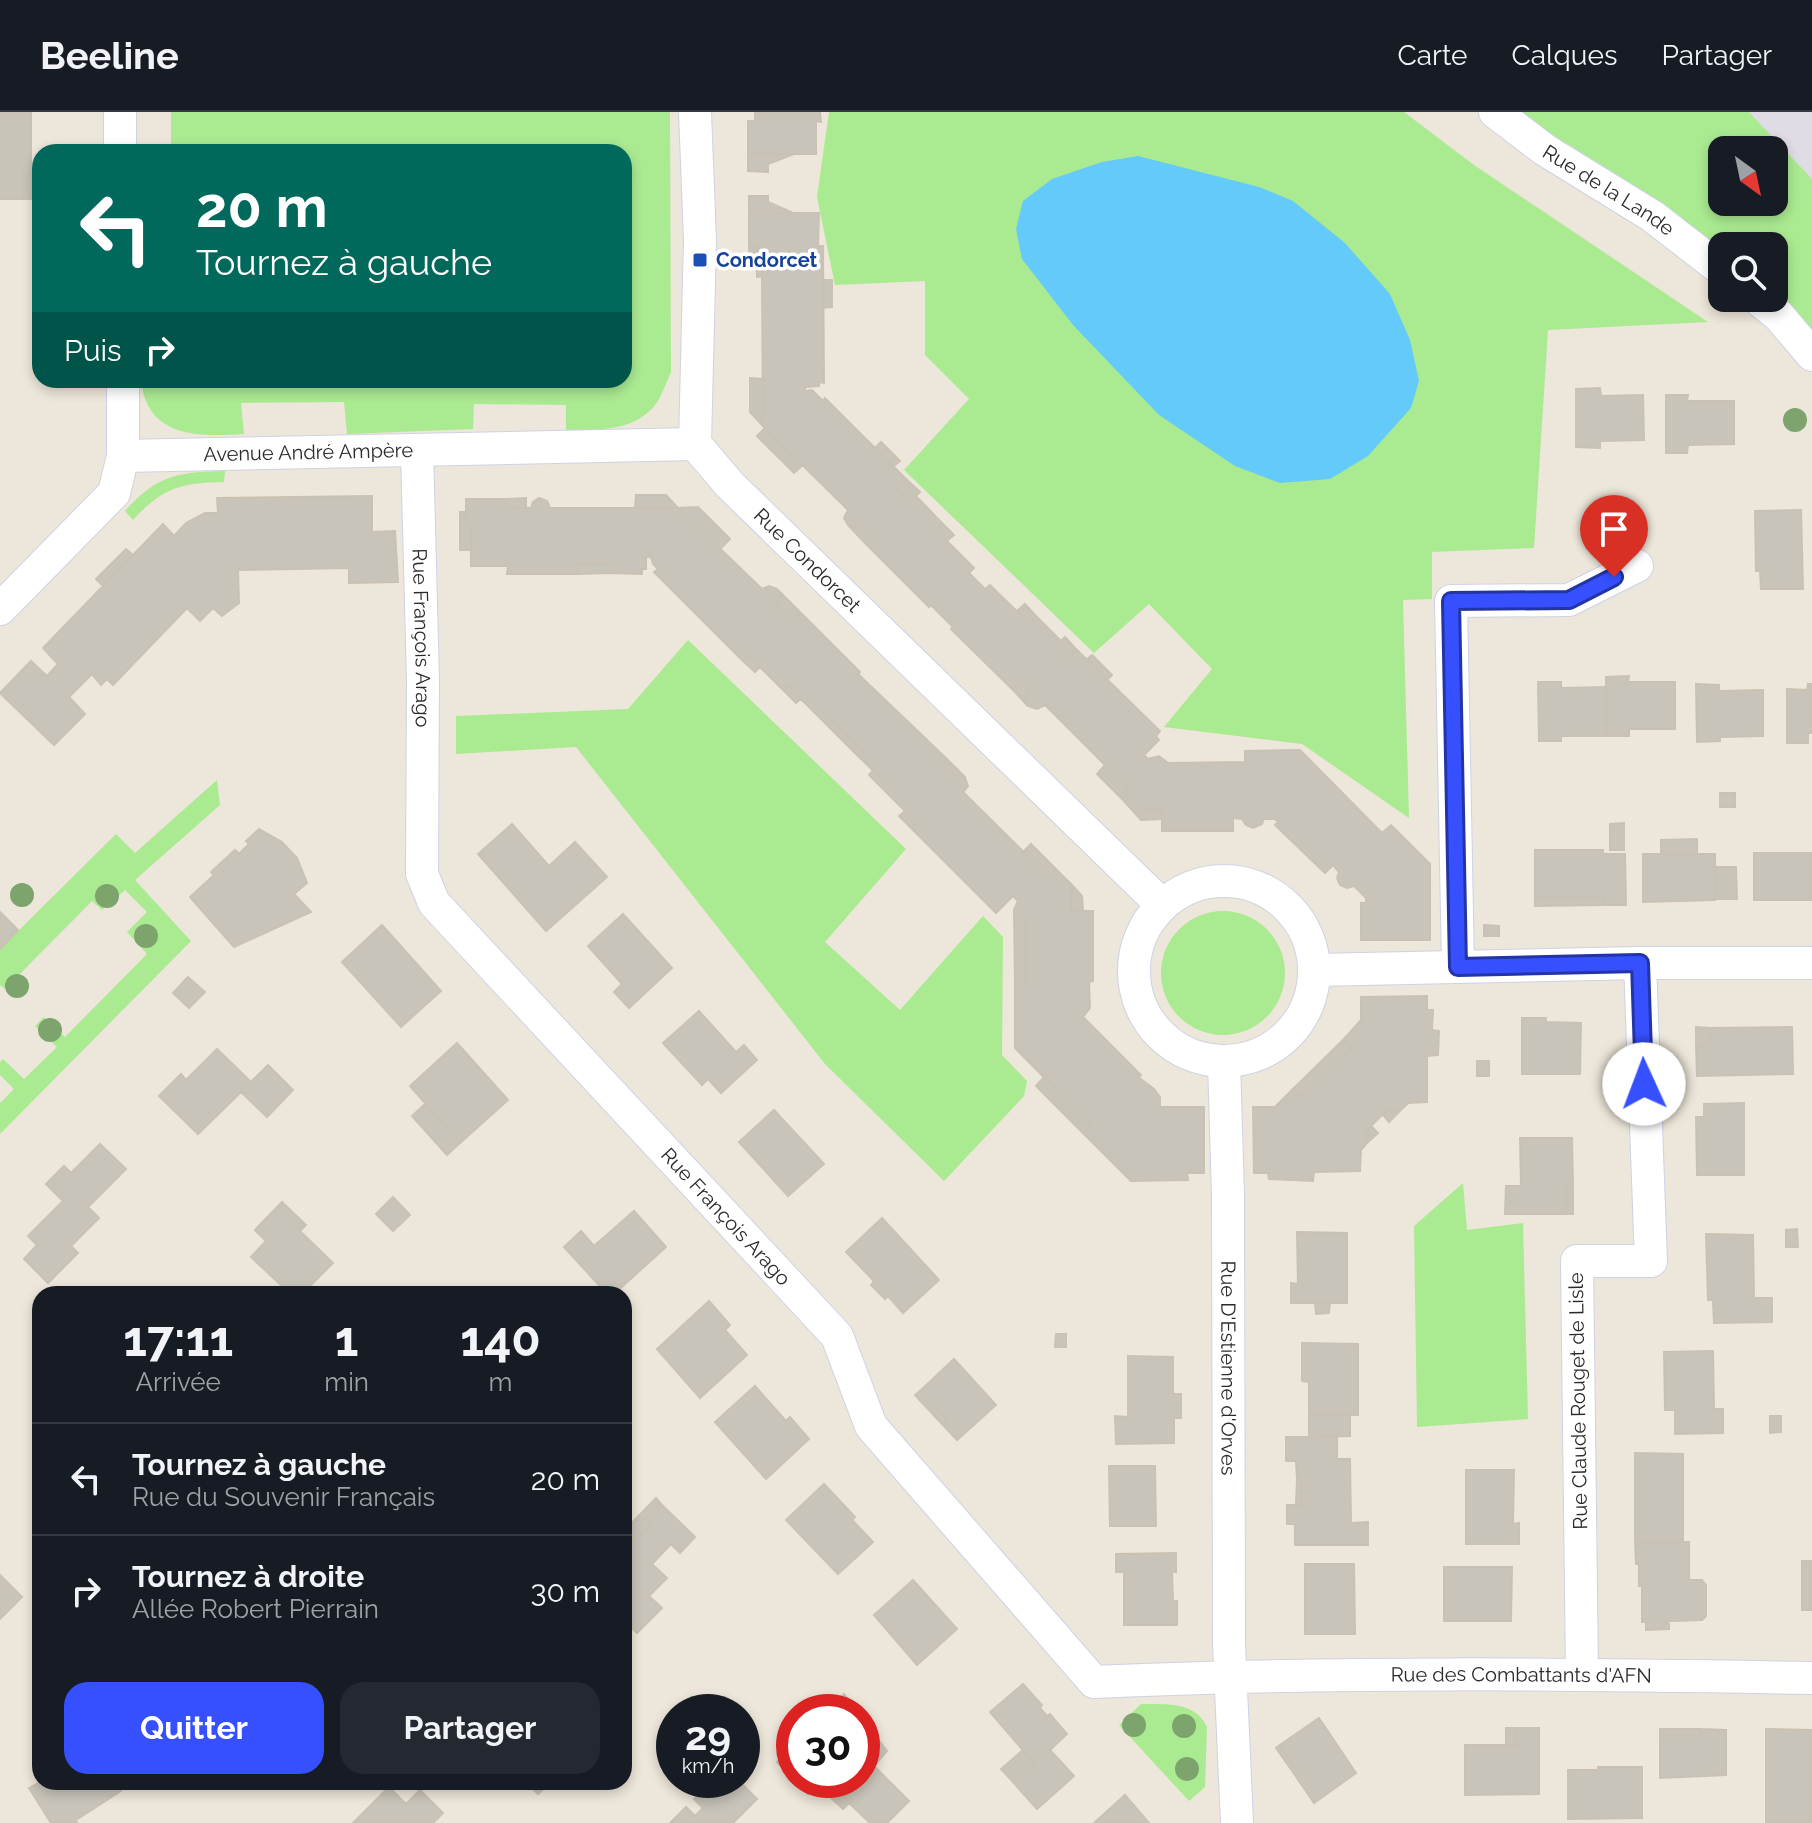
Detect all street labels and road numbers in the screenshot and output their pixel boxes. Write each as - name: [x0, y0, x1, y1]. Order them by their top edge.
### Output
- street label: Rue de la Lande: [1538, 140, 1679, 241]
- street label: Avenue André Ampère: [203, 438, 414, 466]
- street label: Rue Condorcet: [749, 503, 866, 618]
- street label: Rue François Arago: [408, 548, 435, 728]
- street label: Rue François Arago: [656, 1143, 796, 1291]
- street label: Rue D'Estienne d'Orves: [1216, 1260, 1241, 1475]
- street label: Rue Claude Rouget de Lisle: [1564, 1272, 1592, 1530]
- street label: Rue des Combattants d'AFN: [1391, 1662, 1652, 1688]

